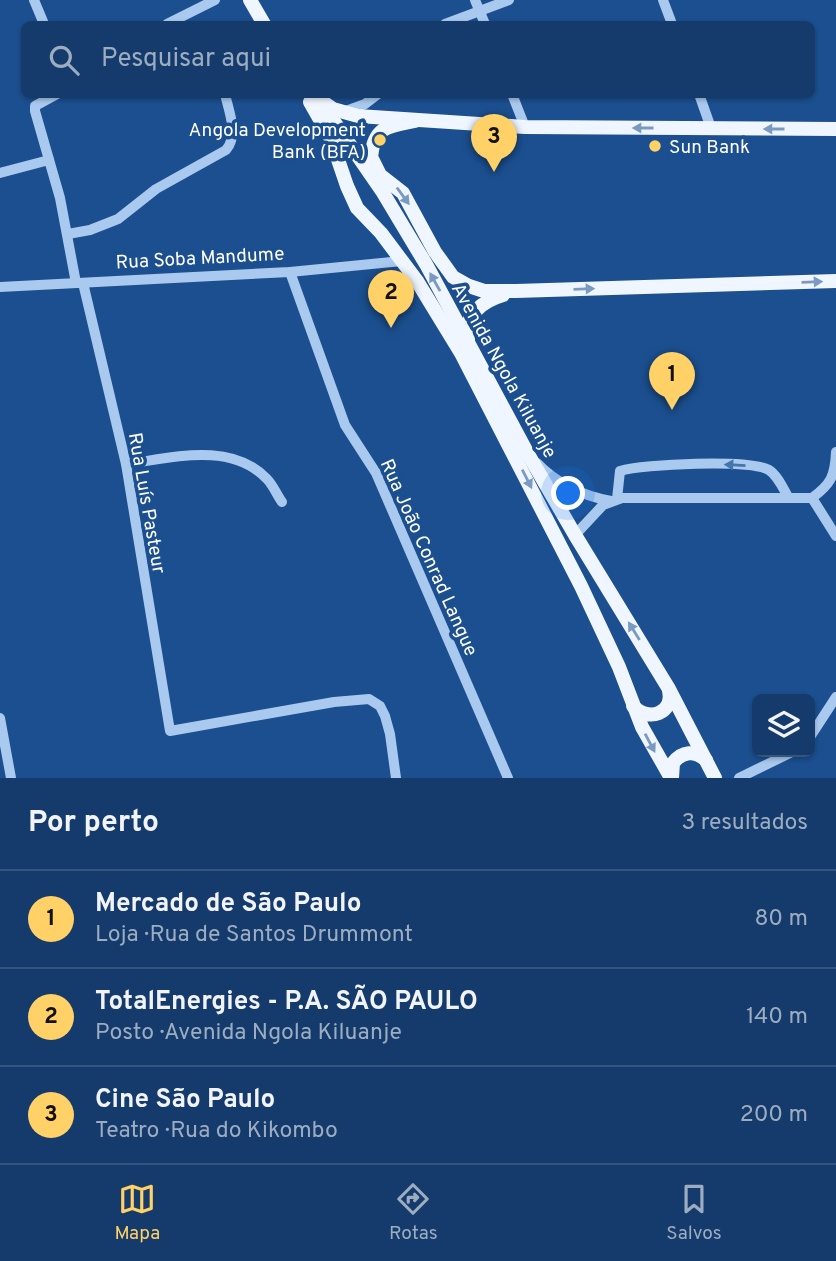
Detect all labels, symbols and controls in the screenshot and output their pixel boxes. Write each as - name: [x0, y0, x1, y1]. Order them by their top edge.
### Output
- search box: [21, 21, 815, 98]
- icon: search: [45, 41, 83, 79]
- text: Pesquisar aqui: [101, 43, 271, 76]
- pin: 3: [471, 114, 517, 172]
- place label: Angola Development Bank (BFA): [189, 119, 366, 165]
- one-way arrow: [632, 122, 654, 134]
- one-way arrow: [762, 123, 784, 135]
- marker: Angola Development Bank (BFA): [372, 132, 388, 148]
- place label: Sun Bank: [669, 136, 750, 160]
- marker: Sun Bank: [647, 138, 663, 154]
- one-way arrow: [396, 187, 410, 205]
- street label: Rua Soba Mandume: [115, 243, 285, 275]
- pin: 2: [368, 270, 414, 328]
- one-way arrow: [429, 272, 441, 291]
- one-way arrow: [801, 276, 823, 287]
- street label: Avenida Ngola Kiluanje: [445, 279, 561, 463]
- one-way arrow: [574, 284, 596, 295]
- pin: 1: [649, 352, 695, 410]
- street label: Rua Luís Pasteur: [122, 431, 170, 576]
- street label: Rua João Conrad Langue: [374, 455, 483, 660]
- one-way arrow: [723, 460, 745, 471]
- one-way arrow: [521, 469, 533, 489]
- your location: [551, 476, 585, 510]
- one-way arrow: [627, 621, 640, 640]
- map controls: [752, 694, 815, 757]
- button: layers: [752, 694, 815, 757]
- one-way arrow: [644, 733, 656, 753]
- text: Por perto: [28, 805, 159, 842]
- text: 3 resultados: [681, 809, 808, 838]
- text: Mercado de São Paulo: [95, 888, 361, 921]
- text: 1: [46, 905, 56, 934]
- text: 80 m: [755, 905, 808, 934]
- text: Loja · Rua de Santos Drummont: [95, 921, 413, 950]
- text: TotalEnergies - P.A. SÃO PAULO: [95, 986, 478, 1019]
- text: 2: [44, 1003, 58, 1032]
- text: 140 m: [746, 1003, 808, 1032]
- text: Posto · Avenida Ngola Kiluanje: [95, 1019, 402, 1048]
- text: Cine São Paulo: [95, 1084, 275, 1117]
- text: 3: [44, 1101, 58, 1130]
- text: 200 m: [740, 1101, 808, 1130]
- text: Teatro · Rua do Kikombo: [95, 1117, 338, 1146]
- tab: Mapa: [114, 1180, 160, 1246]
- tab: Rotas: [389, 1180, 438, 1246]
- tab: Salvos: [666, 1180, 722, 1246]

